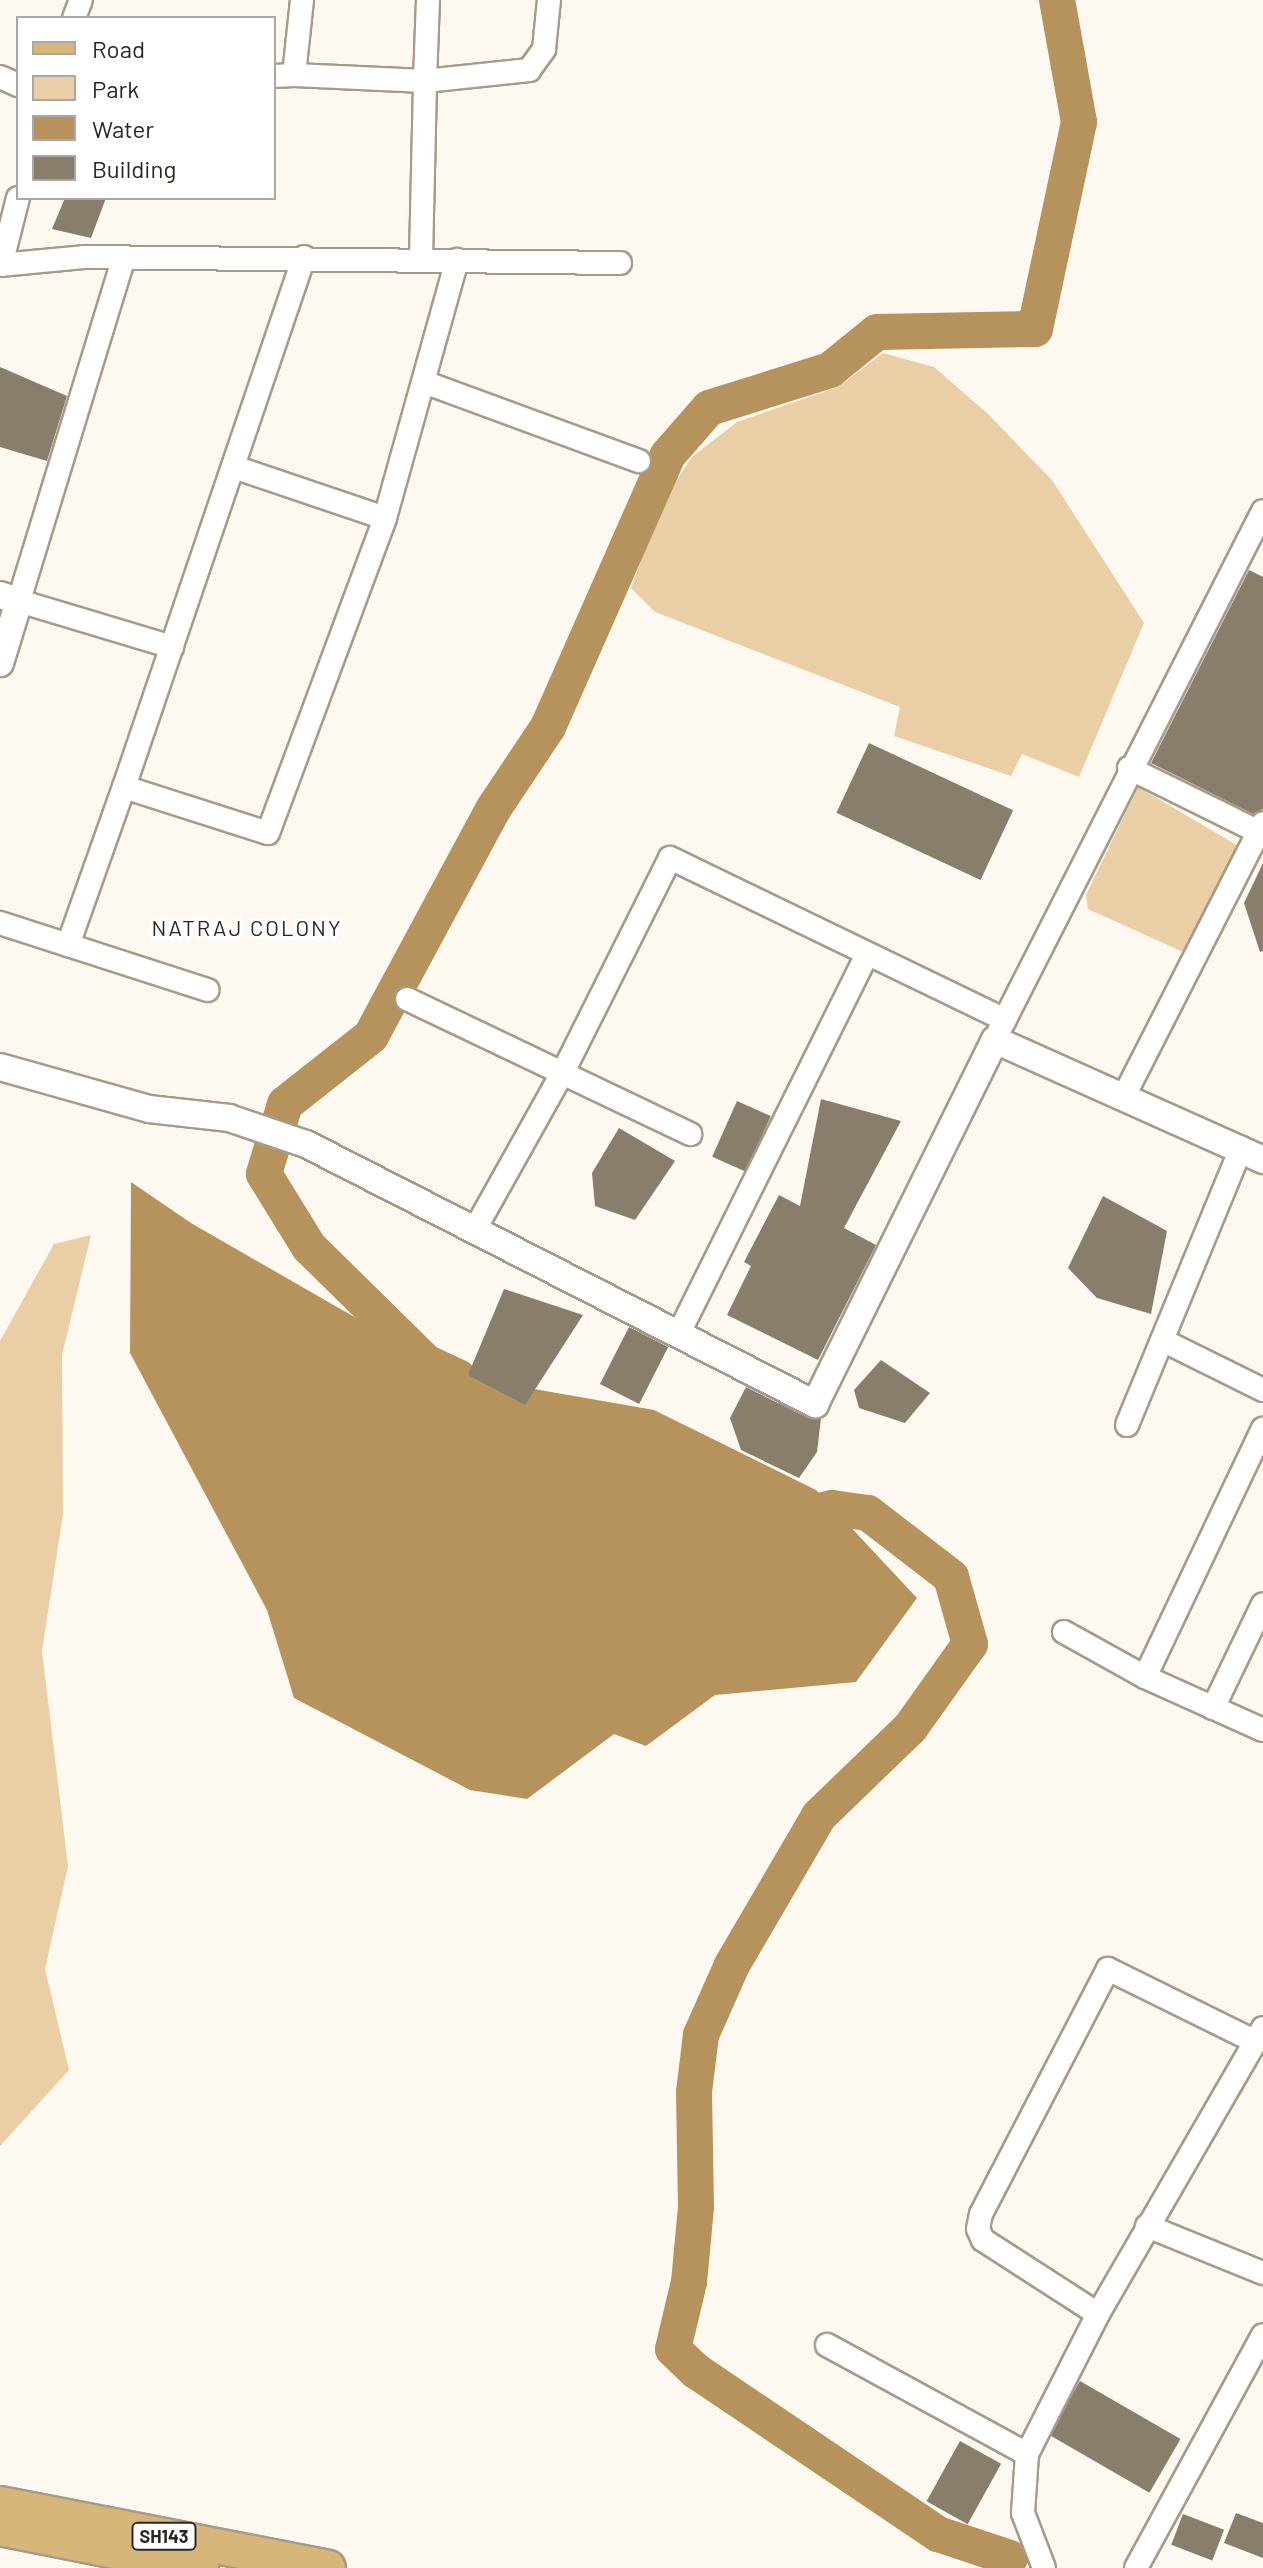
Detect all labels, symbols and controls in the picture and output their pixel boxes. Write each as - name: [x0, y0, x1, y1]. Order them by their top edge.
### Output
- legend: [16, 16, 276, 200]
- text: Road: [92, 34, 145, 63]
- text: Park: [92, 74, 139, 103]
- text: Water: [92, 114, 154, 143]
- text: Building: [92, 154, 176, 183]
- district label: NATRAJ COLONY: [152, 915, 342, 941]
- road number: SH143: [130, 2522, 198, 2550]

